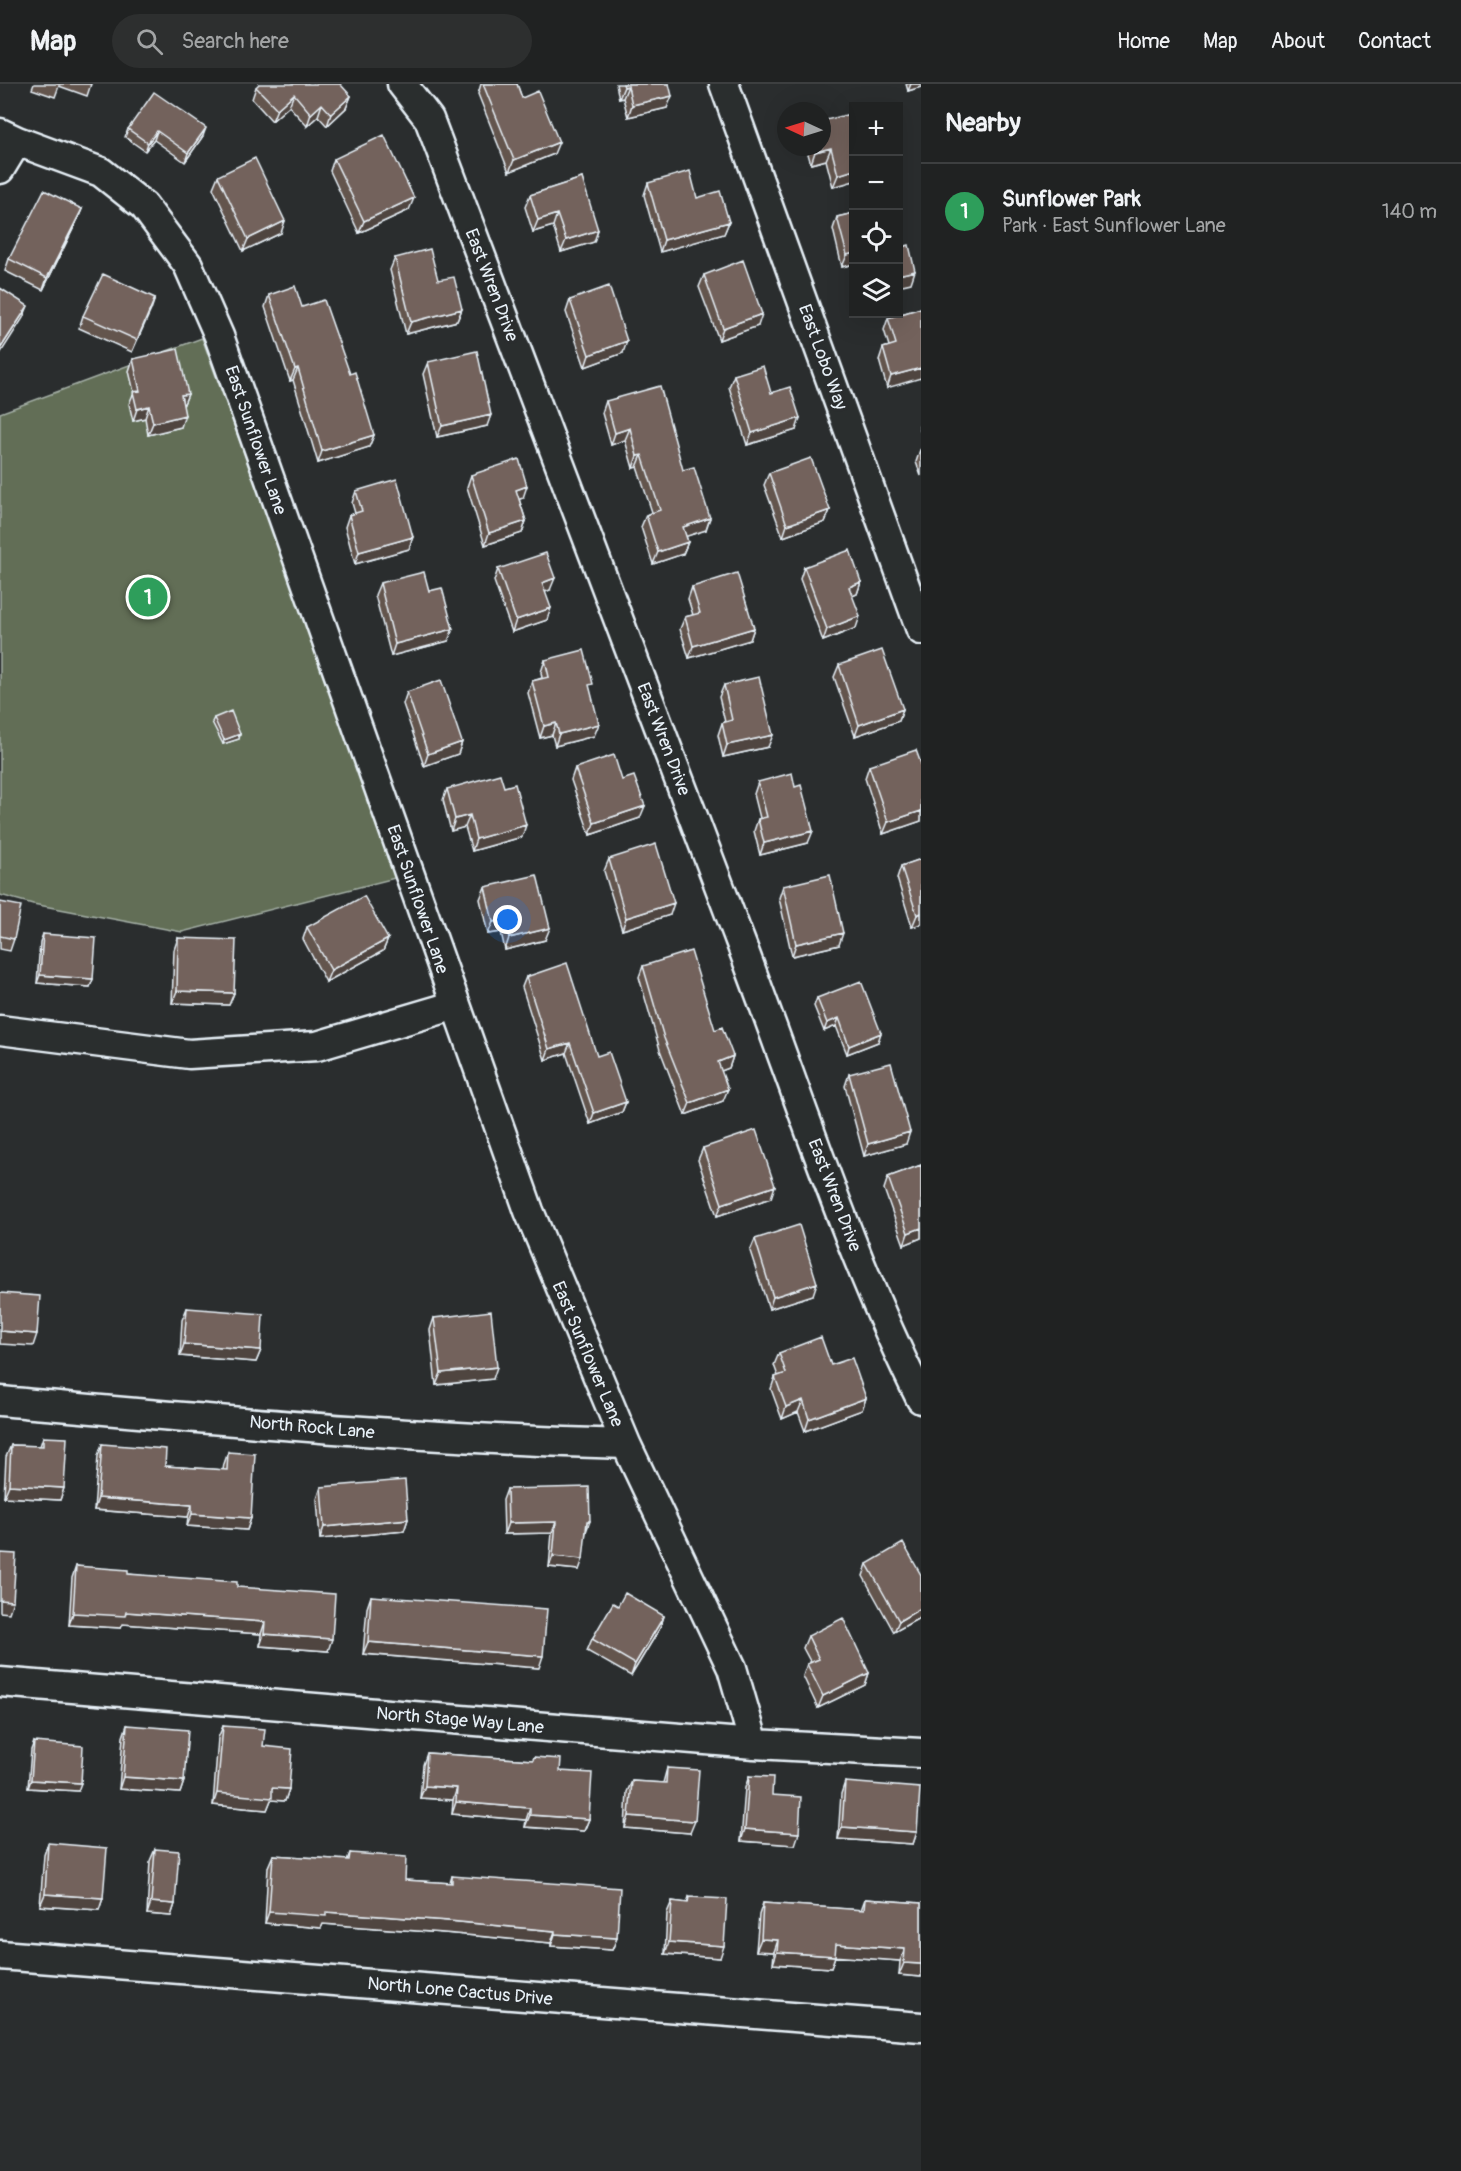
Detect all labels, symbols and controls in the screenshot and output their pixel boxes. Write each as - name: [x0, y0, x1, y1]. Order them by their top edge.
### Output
- search box: [112, 14, 532, 68]
- text: Map: [30, 24, 76, 59]
- icon: search: [133, 25, 166, 58]
- text: Search here: [181, 27, 289, 55]
- text: Home: [1117, 28, 1170, 55]
- text: Map: [1203, 28, 1238, 55]
- text: About: [1271, 28, 1325, 55]
- text: Contact: [1358, 28, 1431, 55]
- north arrow: [777, 102, 831, 156]
- map controls: [849, 102, 903, 318]
- button: +: [849, 102, 903, 156]
- text: Nearby: [945, 107, 1021, 139]
- button: −: [849, 156, 903, 210]
- text: Sunflower Park: [1002, 185, 1141, 213]
- text: 1: [961, 199, 968, 224]
- text: 140 m: [1382, 199, 1437, 224]
- button: locate: [849, 210, 903, 264]
- text: Park · East Sunflower Lane: [1002, 213, 1226, 238]
- street label: East Wren Drive: [459, 225, 524, 345]
- button: layers: [849, 264, 903, 318]
- street label: East Lobo Way: [793, 301, 852, 413]
- street label: East Sunflower Lane: [219, 363, 292, 518]
- pin: 1: [128, 574, 168, 620]
- street label: East Wren Drive: [631, 679, 696, 799]
- street label: East Sunflower Lane: [381, 822, 454, 977]
- your location: [493, 905, 522, 934]
- street label: East Wren Drive: [802, 1135, 867, 1255]
- street label: East Sunflower Lane: [546, 1278, 629, 1431]
- street label: North Rock Lane: [248, 1411, 376, 1444]
- street label: North Stage Way Lane: [375, 1702, 545, 1739]
- street label: North Lone Cactus Drive: [366, 1972, 554, 2011]

